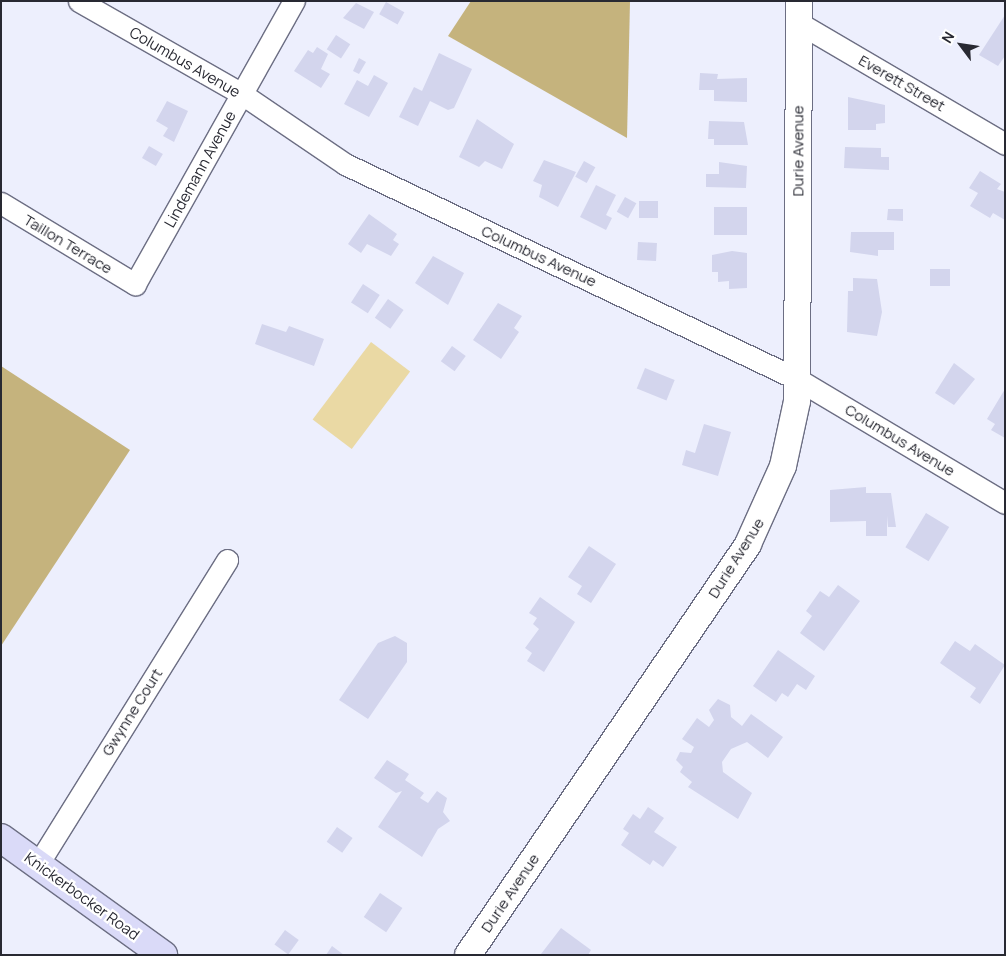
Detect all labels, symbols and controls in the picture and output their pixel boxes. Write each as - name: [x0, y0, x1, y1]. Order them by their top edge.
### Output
- north arrow: [936, 20, 986, 70]
- street label: Columbus Avenue: [126, 23, 244, 101]
- text: N: [937, 28, 958, 46]
- street label: Everett Street: [856, 51, 948, 115]
- street label: Durie Avenue: [789, 105, 807, 197]
- street label: Lindemann Avenue: [160, 107, 240, 231]
- street label: Taillon Terrace: [21, 211, 115, 277]
- street label: Columbus Avenue: [479, 221, 599, 291]
- street label: Columbus Avenue: [842, 400, 958, 480]
- street label: Durie Avenue: [704, 515, 768, 601]
- street label: Gwynne Court: [98, 665, 166, 759]
- street label: Knickerbocker Road: [21, 848, 143, 944]
- street label: Durie Avenue: [477, 850, 543, 936]

